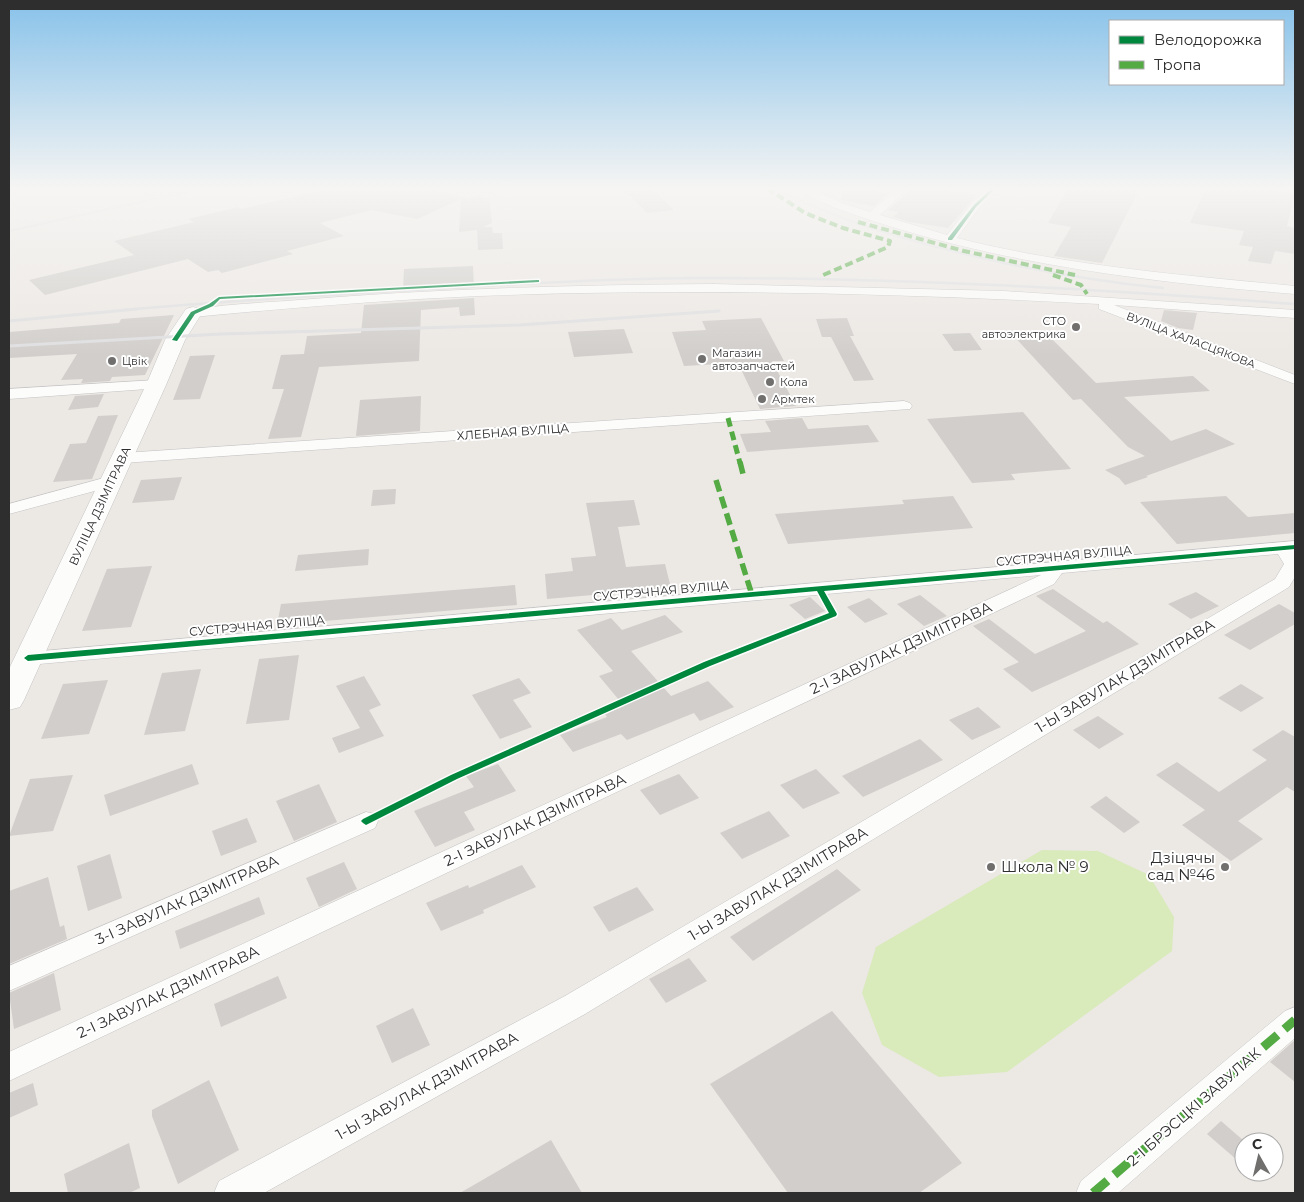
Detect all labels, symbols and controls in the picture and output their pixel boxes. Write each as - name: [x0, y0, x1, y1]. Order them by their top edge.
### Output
- legend: [1109, 20, 1284, 85]
- text: Велодорожка: [1154, 30, 1262, 49]
- text: Тропа: [1154, 55, 1201, 74]
- street label: ВУЛІЦА ХАЛАСЦЯКОВА: [1124, 309, 1258, 371]
- place label: СТО автоэлектрика: [982, 314, 1066, 341]
- marker: СТО автоэлектрика: [1070, 321, 1082, 333]
- place label: Магазин автозапчастей: [712, 346, 795, 373]
- marker: Магазин автозапчастей: [696, 353, 708, 365]
- place label: Цвік: [122, 354, 148, 368]
- marker: Цвік: [106, 355, 118, 367]
- place label: Кола: [780, 375, 808, 389]
- marker: Кола: [764, 376, 776, 388]
- place label: Армтек: [772, 392, 815, 406]
- marker: Армтек: [756, 393, 768, 405]
- street label: ХЛЕБНАЯ ВУЛІЦА: [456, 420, 570, 443]
- street label: ВУЛІЦА ДЗІМІТРАВА: [65, 444, 134, 568]
- street label: СУСТРЭЧНАЯ ВУЛІЦА: [995, 542, 1132, 569]
- street label: СУСТРЭЧНАЯ ВУЛІЦА: [592, 577, 729, 604]
- street label: 2-І ЗАВУЛАК ДЗІМІТРАВА: [807, 597, 995, 698]
- street label: СУСТРЭЧНАЯ ВУЛІЦА: [188, 612, 325, 639]
- street label: 1-Ы ЗАВУЛАК ДЗІМІТРАВА: [1032, 614, 1218, 737]
- street label: 2-І ЗАВУЛАК ДЗІМІТРАВА: [441, 769, 629, 870]
- street label: 1-Ы ЗАВУЛАК ДЗІМІТРАВА: [685, 822, 871, 945]
- place label: Дзіцячы сад №46: [1147, 848, 1215, 884]
- street label: 3-І ЗАВУЛАК ДЗІМІТРАВА: [92, 850, 281, 949]
- place label: Школа № 9: [1001, 857, 1089, 876]
- marker: Школа № 9: [985, 861, 997, 873]
- marker: Дзіцячы сад №46: [1219, 861, 1231, 873]
- street label: 2-І ЗАВУЛАК ДЗІМІТРАВА: [74, 941, 262, 1042]
- street label: 1-Ы ЗАВУЛАК ДЗІМІТРАВА: [332, 1027, 521, 1144]
- street label: 2-І БРЭСЦКІ ЗАВУЛАК: [1123, 1044, 1265, 1170]
- north arrow: [1234, 1132, 1284, 1182]

